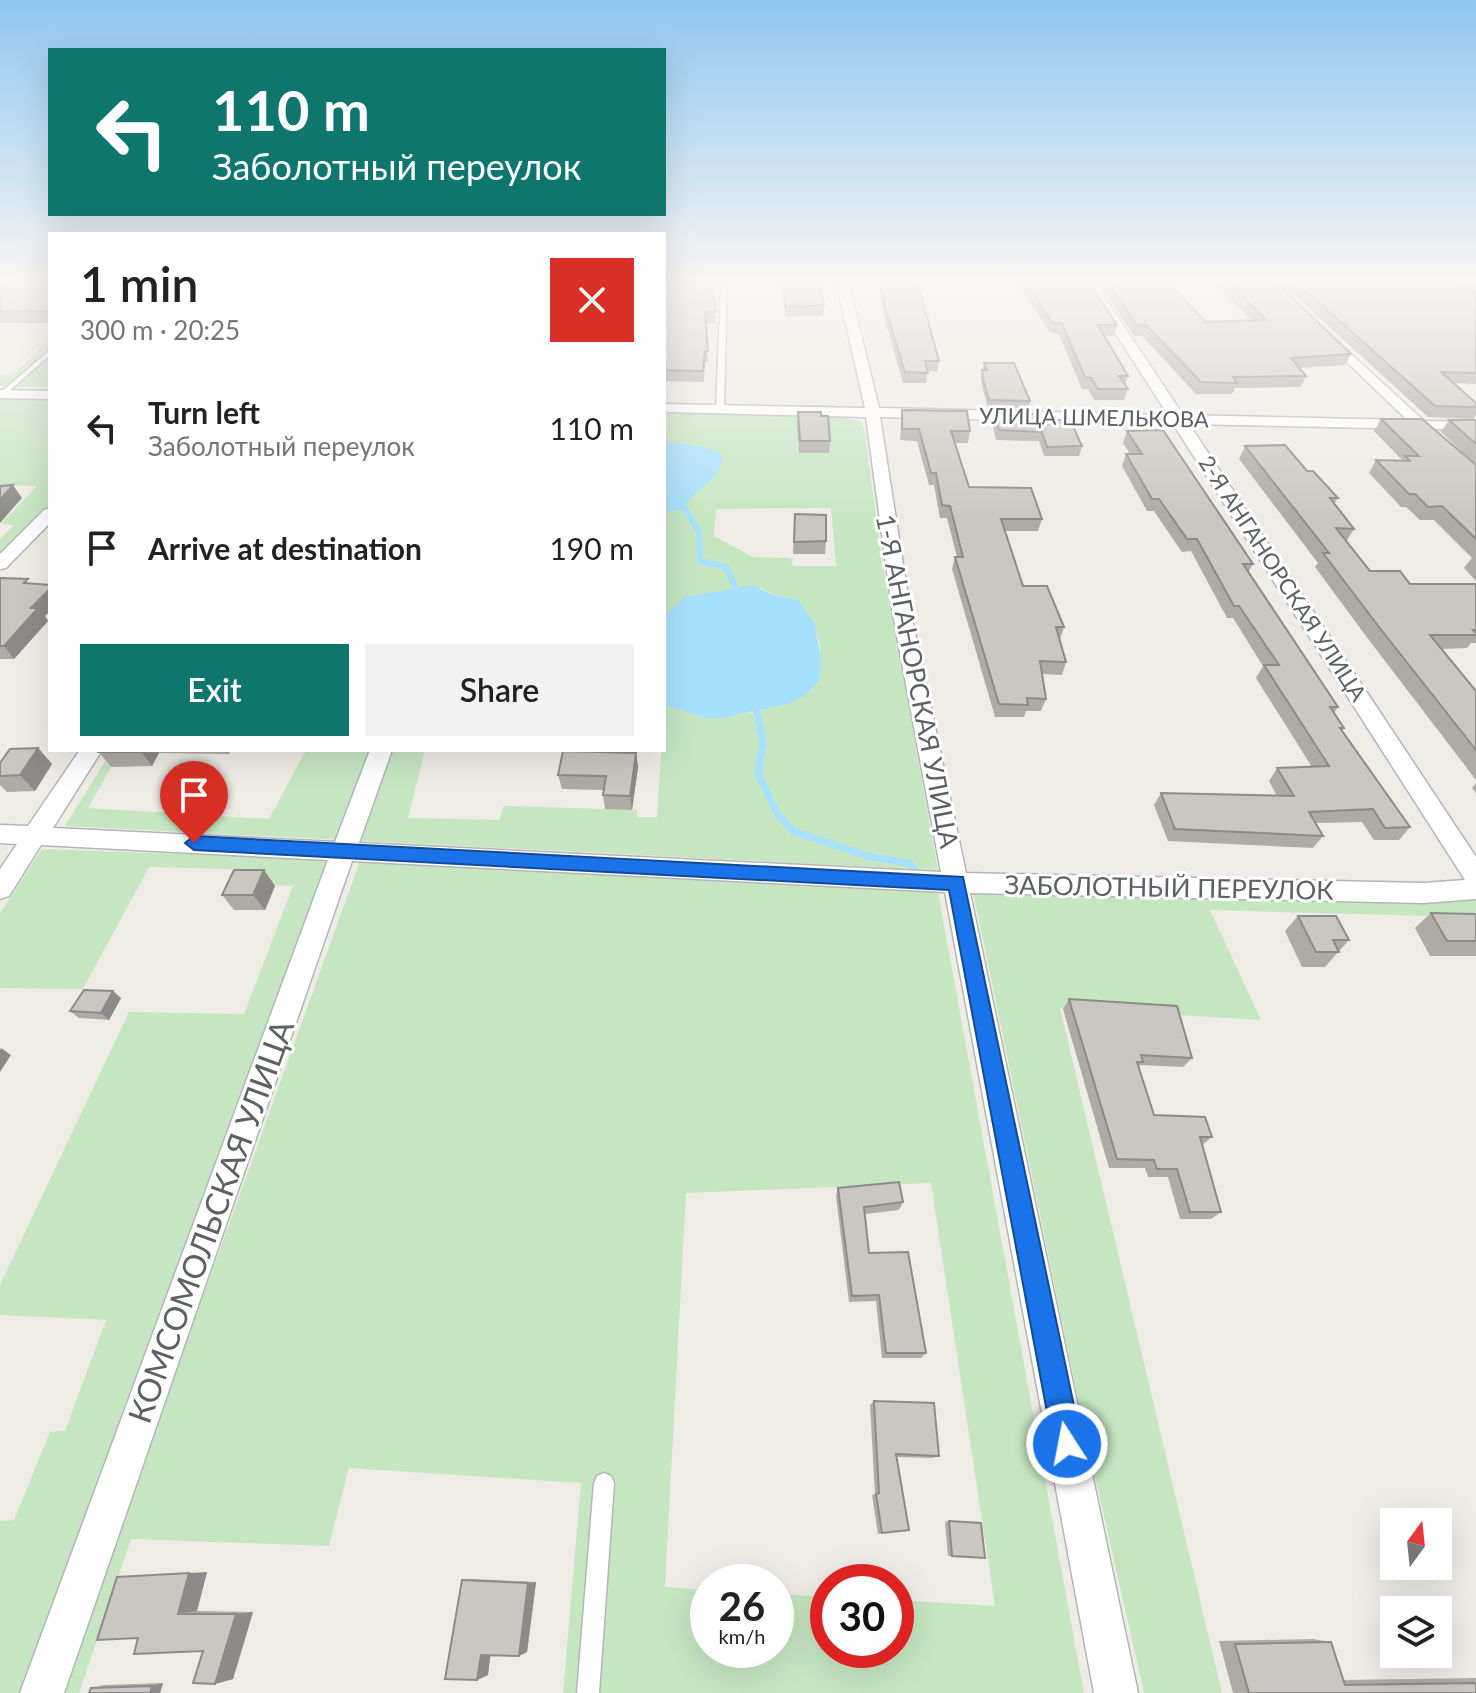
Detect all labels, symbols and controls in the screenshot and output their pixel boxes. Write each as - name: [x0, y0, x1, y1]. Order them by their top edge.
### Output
- text: 110 m: [212, 76, 370, 143]
- icon: left: [80, 80, 184, 184]
- text: Заболотный переулок: [212, 144, 581, 188]
- text: 1 min: [80, 255, 198, 312]
- button: close: [550, 258, 634, 342]
- text: 300 m · 20:25: [80, 314, 240, 346]
- text: Turn left: [148, 394, 260, 430]
- street label: УЛИЦА ШМЕЛЬКОВА: [979, 401, 1209, 433]
- icon: left: [80, 406, 124, 450]
- text: 110 m: [549, 410, 634, 446]
- text: Заболотный переулок: [148, 430, 415, 462]
- street label: 2-Я АНГАНОРСКАЯ УЛИЦА: [1194, 450, 1373, 706]
- street label: 1-Я АНГАНОРСКАЯ УЛИЦА: [870, 511, 966, 851]
- icon: arrive: [80, 526, 124, 570]
- text: Arrive at destination: [148, 530, 422, 566]
- text: 190 m: [549, 530, 634, 566]
- button: Exit: [80, 644, 349, 736]
- button: Share: [365, 644, 634, 736]
- pin: [160, 761, 228, 843]
- icon: arrive: [172, 773, 216, 817]
- street label: ЗАБОЛОТНЫЙ ПЕРЕУЛОК: [1004, 868, 1334, 906]
- street label: КОМСОМОЛЬСКАЯ УЛИЦА: [119, 1014, 301, 1428]
- position arrow: [1025, 1402, 1109, 1486]
- north arrow: [1380, 1508, 1452, 1580]
- map controls: [1380, 1508, 1452, 1668]
- speed limit sign: 30: [810, 1564, 914, 1668]
- text: 26: [719, 1582, 765, 1630]
- button: layers: [1380, 1596, 1452, 1668]
- text: km/h: [719, 1624, 765, 1648]

